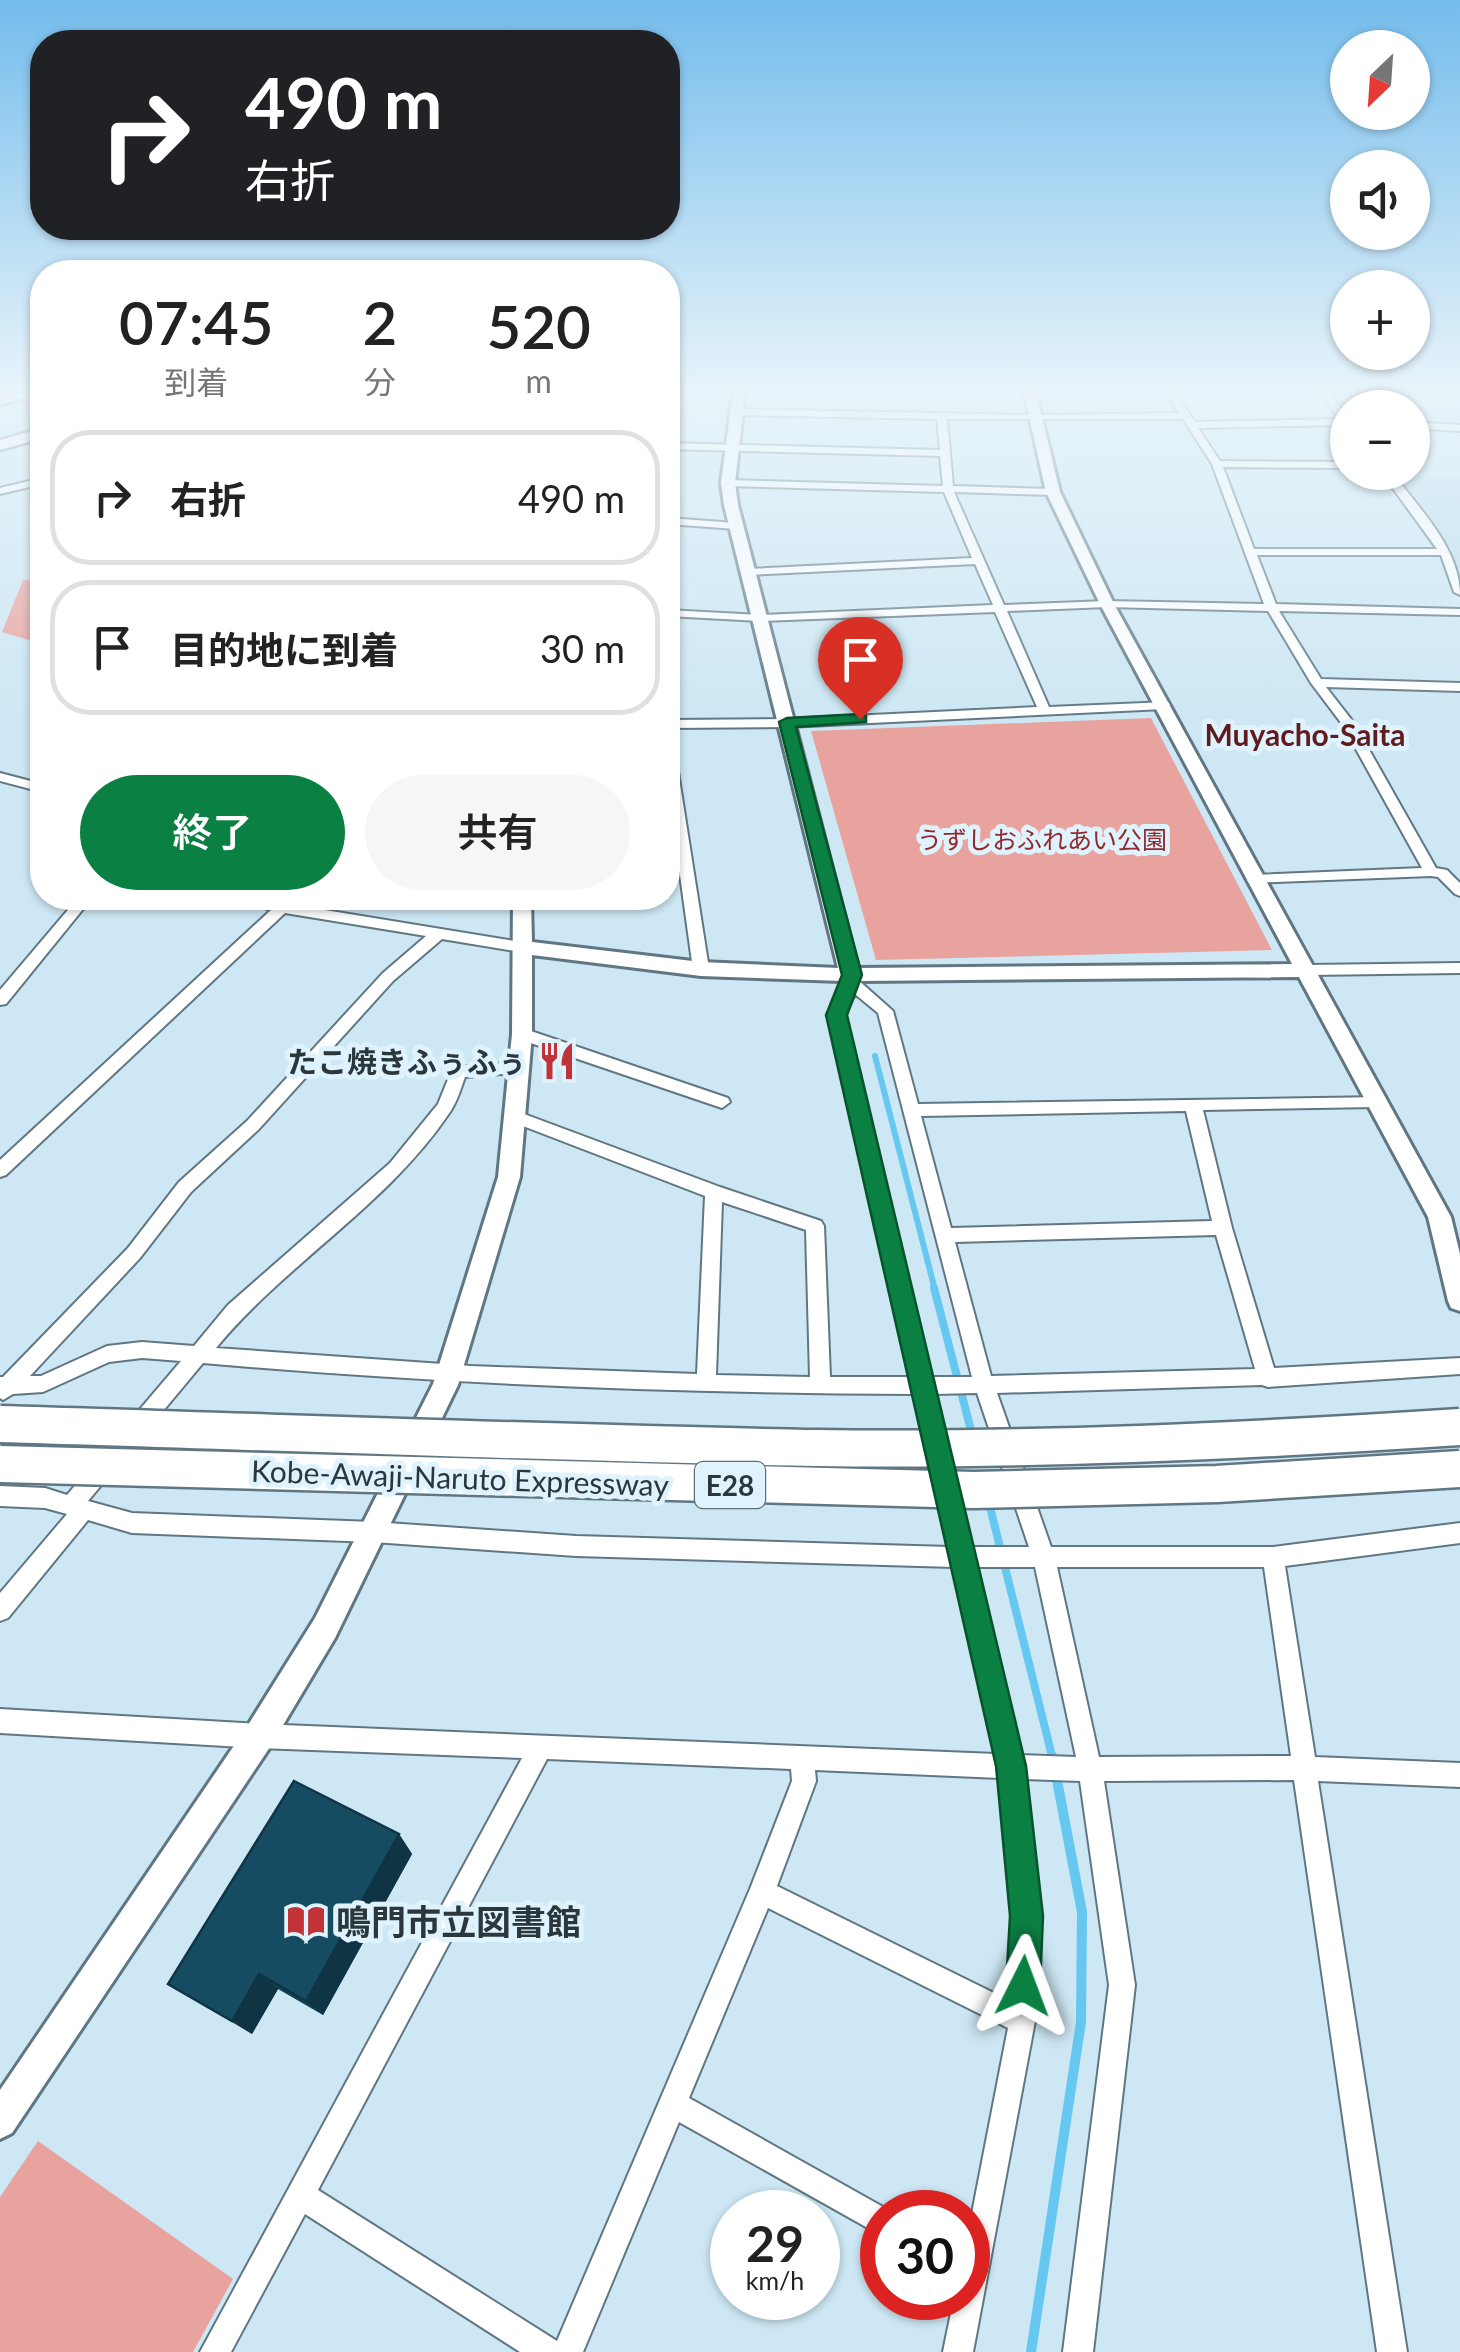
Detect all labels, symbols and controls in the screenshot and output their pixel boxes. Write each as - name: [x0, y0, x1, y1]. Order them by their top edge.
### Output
- north arrow: [1330, 30, 1430, 130]
- map controls: [1330, 30, 1430, 490]
- text: 490 m: [245, 60, 442, 144]
- icon: right: [80, 70, 210, 200]
- button: sound: [1330, 150, 1430, 250]
- text: 右折: [245, 153, 335, 207]
- button: +: [1330, 270, 1430, 370]
- text: 07:45: [119, 286, 274, 358]
- text: 2: [363, 286, 397, 358]
- text: 520: [487, 290, 591, 362]
- text: m: [526, 361, 552, 400]
- text: 到着: [164, 362, 228, 401]
- text: 分: [364, 362, 396, 401]
- button: −: [1330, 390, 1430, 490]
- icon: right: [85, 470, 140, 525]
- text: 490 m: [518, 475, 625, 521]
- text: 右折: [170, 476, 246, 522]
- pin: [818, 617, 903, 720]
- icon: arrive: [85, 620, 140, 675]
- text: 30 m: [540, 625, 625, 671]
- text: 目的地に到着: [170, 626, 398, 672]
- icon: arrive: [833, 632, 888, 687]
- district label: Muyacho-Saita: [1205, 716, 1406, 752]
- button: 終了: [80, 775, 345, 890]
- button: 共有: [365, 775, 630, 890]
- park label: うずしおふれあい公園: [917, 824, 1167, 854]
- restaurant icon: たこ焼きふぅふぅ: [536, 1040, 578, 1082]
- place label: たこ焼きふぅふぅ: [287, 1043, 527, 1079]
- street label: Kobe-Awaji-Naruto Expressway: [251, 1452, 670, 1502]
- road number: E28: [695, 1462, 765, 1508]
- library icon: 鳴門市立図書館: [285, 1900, 327, 1942]
- place label: 鳴門市立図書館: [336, 1900, 581, 1942]
- position arrow: [971, 1934, 1075, 2038]
- speed limit sign: 30: [860, 2190, 990, 2320]
- text: 29: [746, 2213, 804, 2273]
- text: km/h: [746, 2265, 804, 2295]

